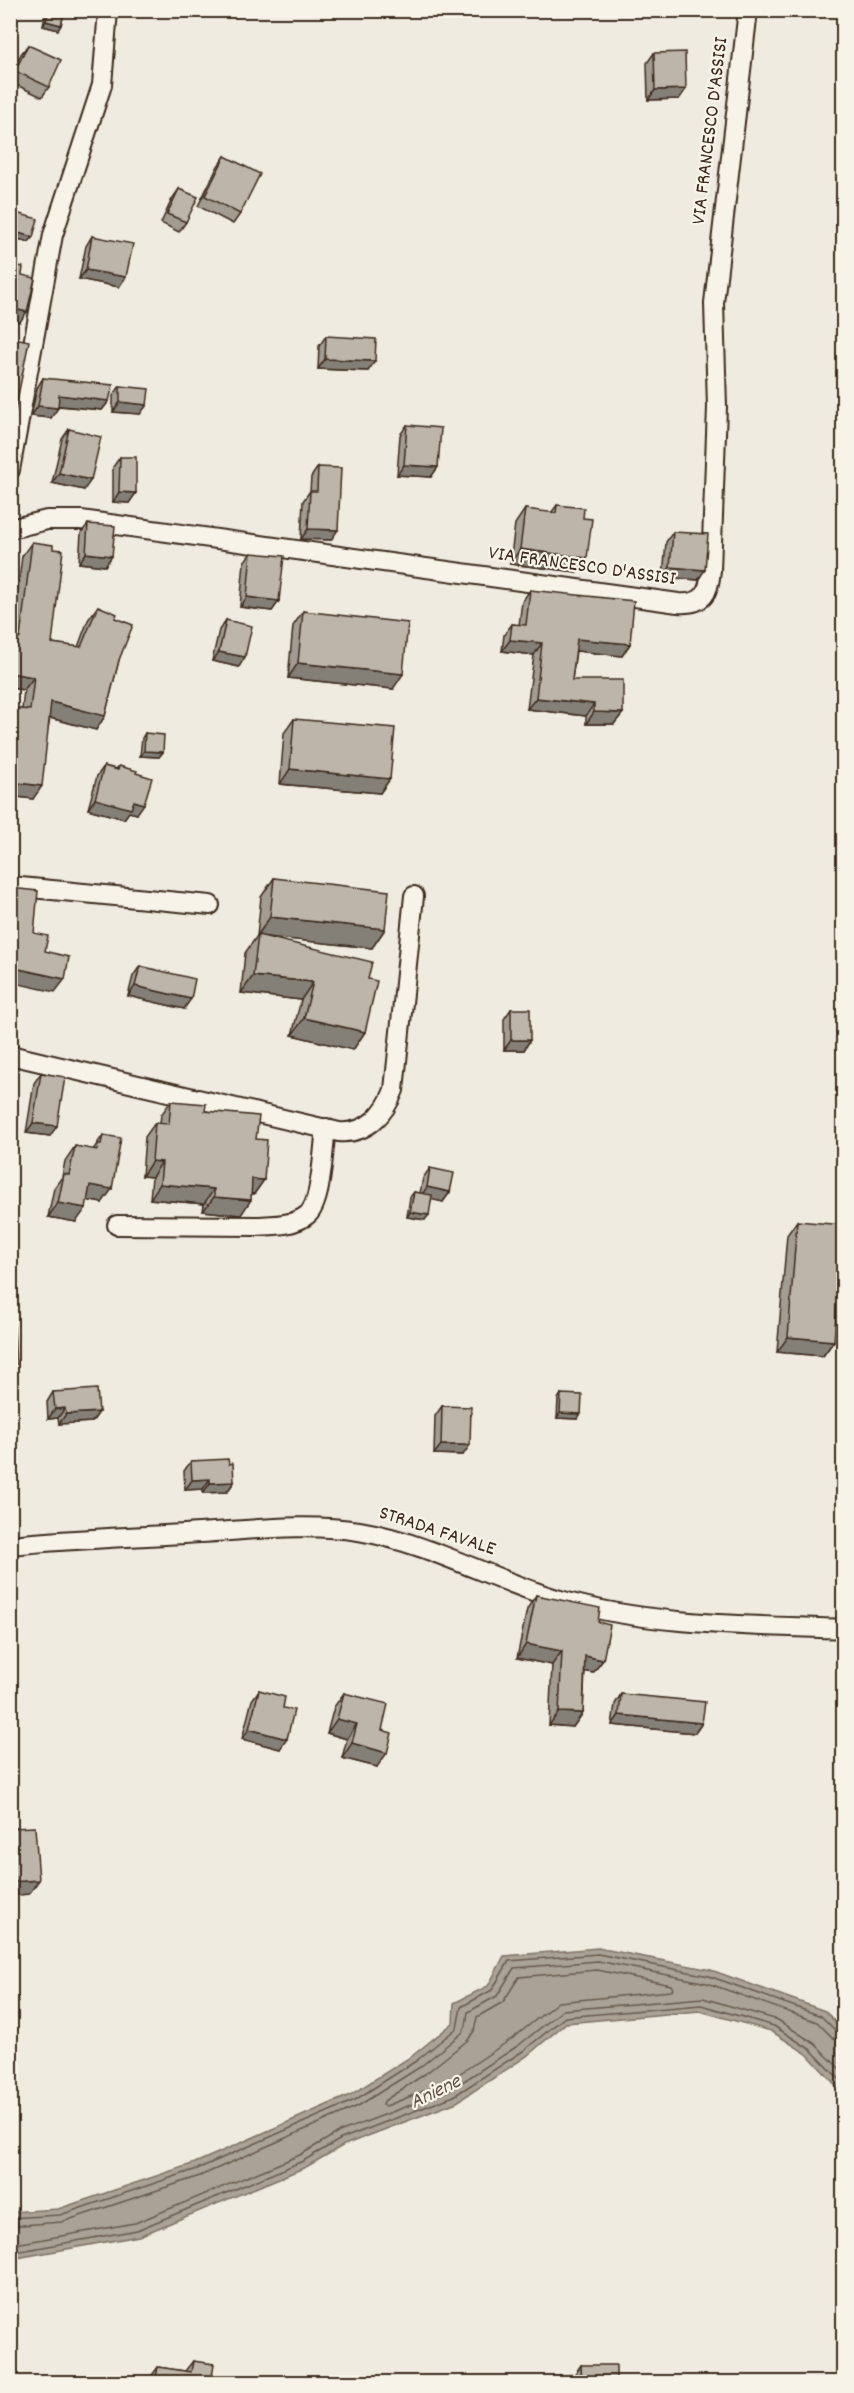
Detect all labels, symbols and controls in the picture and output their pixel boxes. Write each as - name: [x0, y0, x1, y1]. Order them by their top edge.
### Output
- street label: VIA FRANCESCO D'ASSISI: [686, 36, 736, 226]
- street label: VIA FRANCESCO D'ASSISI: [487, 540, 677, 594]
- street label: STRADA FAVALE: [375, 1500, 499, 1564]
- water label: Aniene: [406, 2067, 468, 2118]

